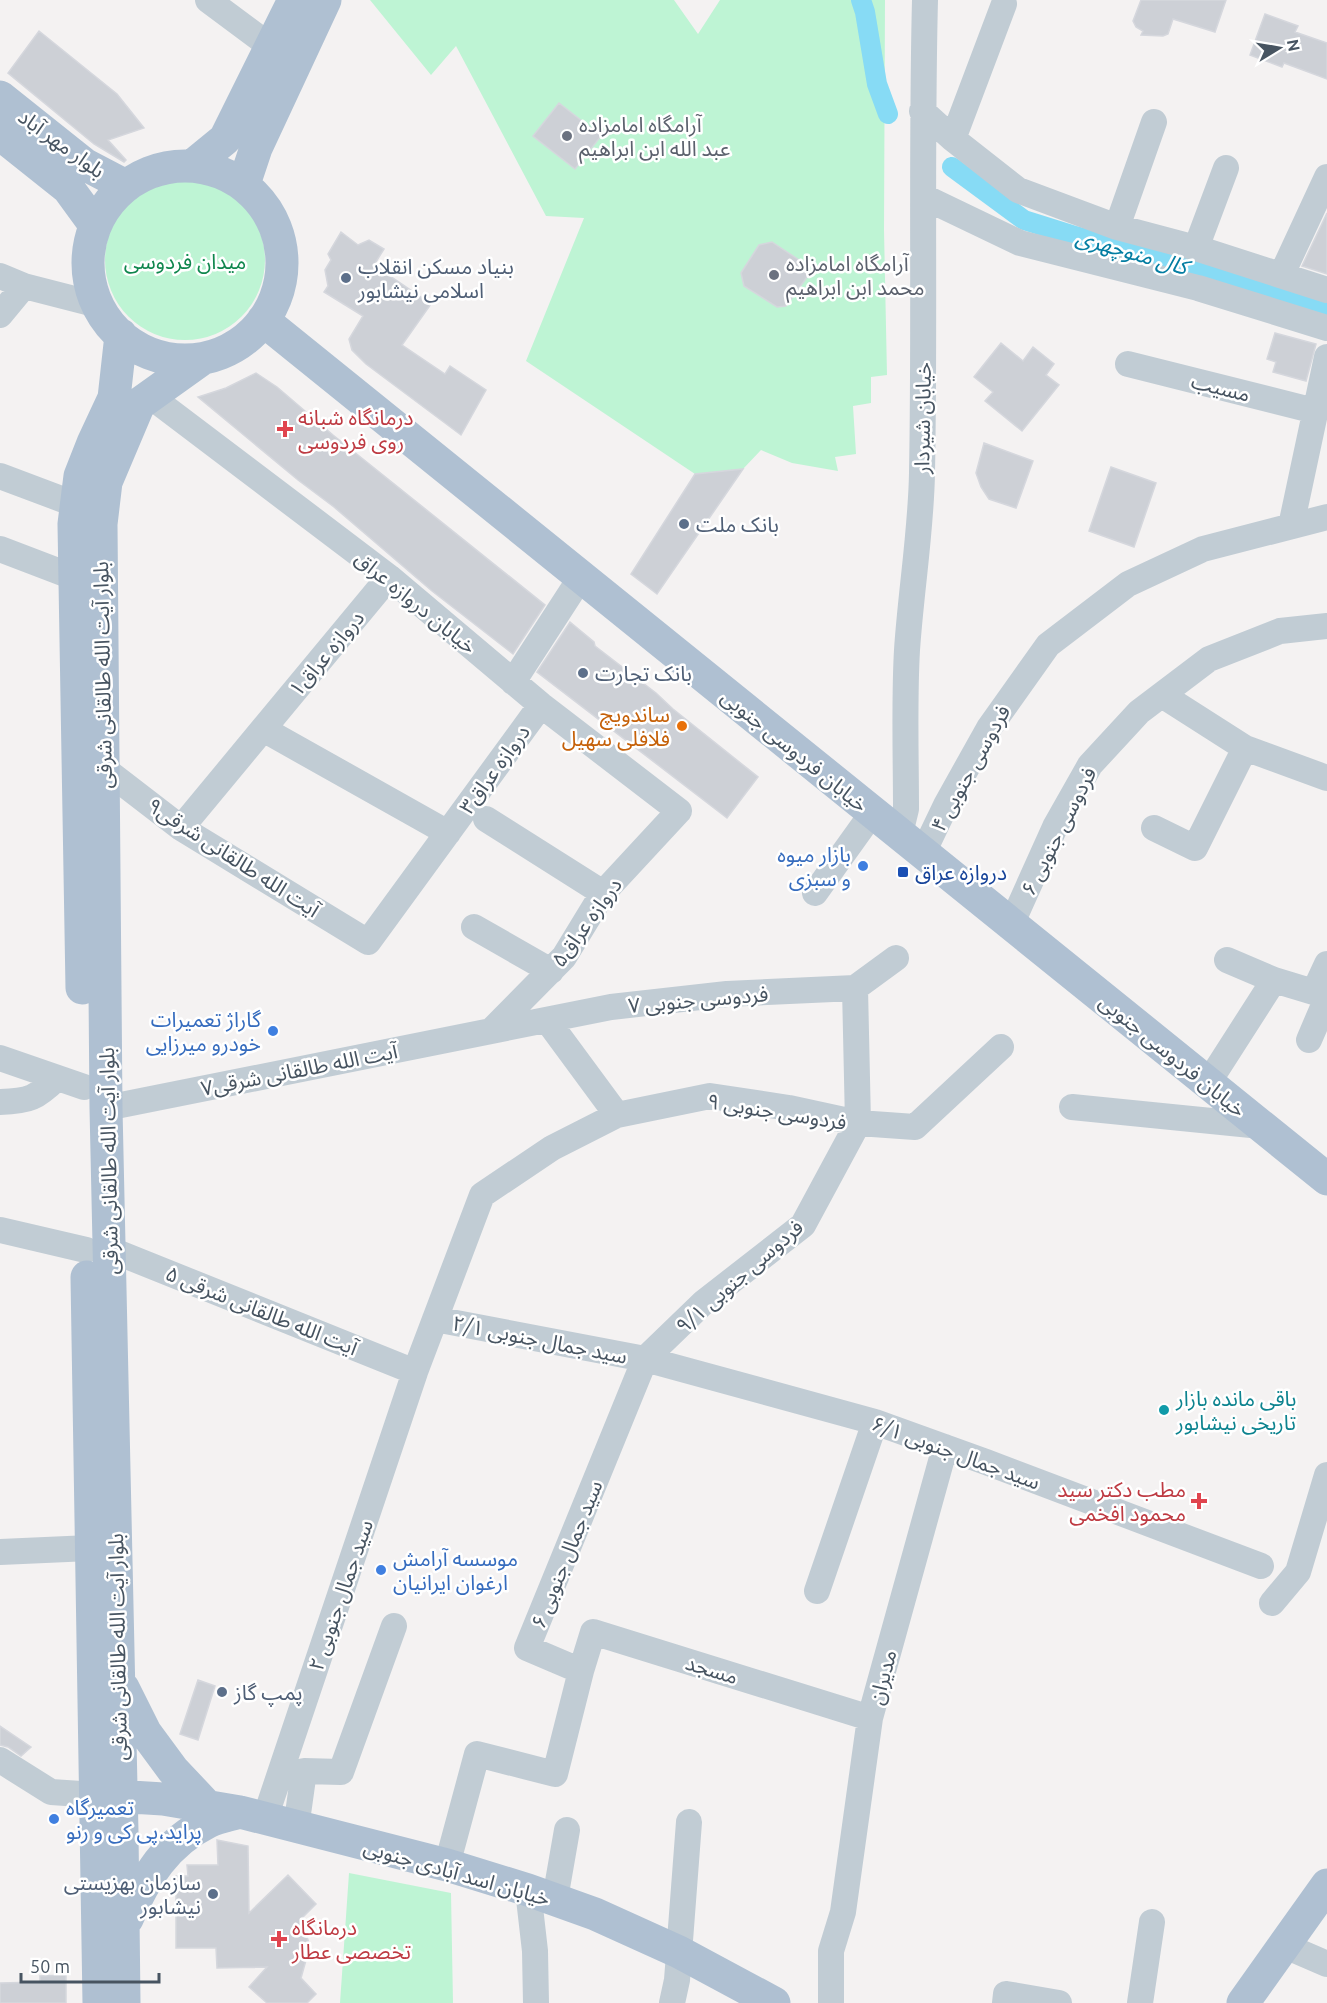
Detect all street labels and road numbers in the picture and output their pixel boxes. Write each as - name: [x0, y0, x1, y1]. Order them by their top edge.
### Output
- street label: بلوار مهر آباد: [14, 104, 110, 183]
- street label: خیابان شیردار: [909, 362, 936, 475]
- street label: مسیب: [1189, 368, 1253, 406]
- street label: خیابان دروازه عراق: [350, 546, 482, 659]
- street label: بلوار آیت الله طالقانی شرقی: [88, 561, 117, 789]
- street label: دروازه عراق۱: [283, 605, 369, 701]
- street label: خیابان فردوسی جنوبی: [716, 684, 873, 817]
- street label: فردوسی جنوبی ۴: [925, 701, 1015, 836]
- street label: دروازه عراق۳: [454, 720, 535, 819]
- street label: فردوسی جنوبی ۶: [1015, 763, 1102, 900]
- street label: آیت الله طالقانی شرقی۹: [143, 792, 325, 923]
- street label: دروازه عراق۵: [546, 873, 627, 972]
- street label: فردوسی جنوبی ۷: [627, 981, 769, 1018]
- street label: خیابان فردوسی جنوبی: [1094, 989, 1251, 1122]
- street label: آیت الله طالقانی شرقی۷: [199, 1038, 400, 1101]
- street label: بلوار آیت الله طالقانی شرقی: [94, 1047, 123, 1275]
- street label: فردوسی جنوبی ۹: [706, 1088, 848, 1135]
- street label: فردوسی جنوبی ۹/۱: [671, 1214, 808, 1338]
- street label: آیت الله طالقانی شرقی ۵: [162, 1261, 362, 1361]
- street label: سید جمال جنوبی ۲/۱: [450, 1310, 629, 1369]
- street label: سید جمال جنوبی ۶/۱: [868, 1410, 1043, 1495]
- street label: سید جمال جنوبی ۶: [525, 1476, 608, 1632]
- street label: سید جمال جنوبی ۲: [303, 1517, 378, 1674]
- street label: بلوار آیت الله طالقانی شرقی: [103, 1533, 132, 1761]
- street label: مدیران: [863, 1647, 902, 1707]
- street label: مسجد: [683, 1650, 741, 1688]
- street label: خیابان اسد آبادی جنوبی: [361, 1834, 553, 1911]

